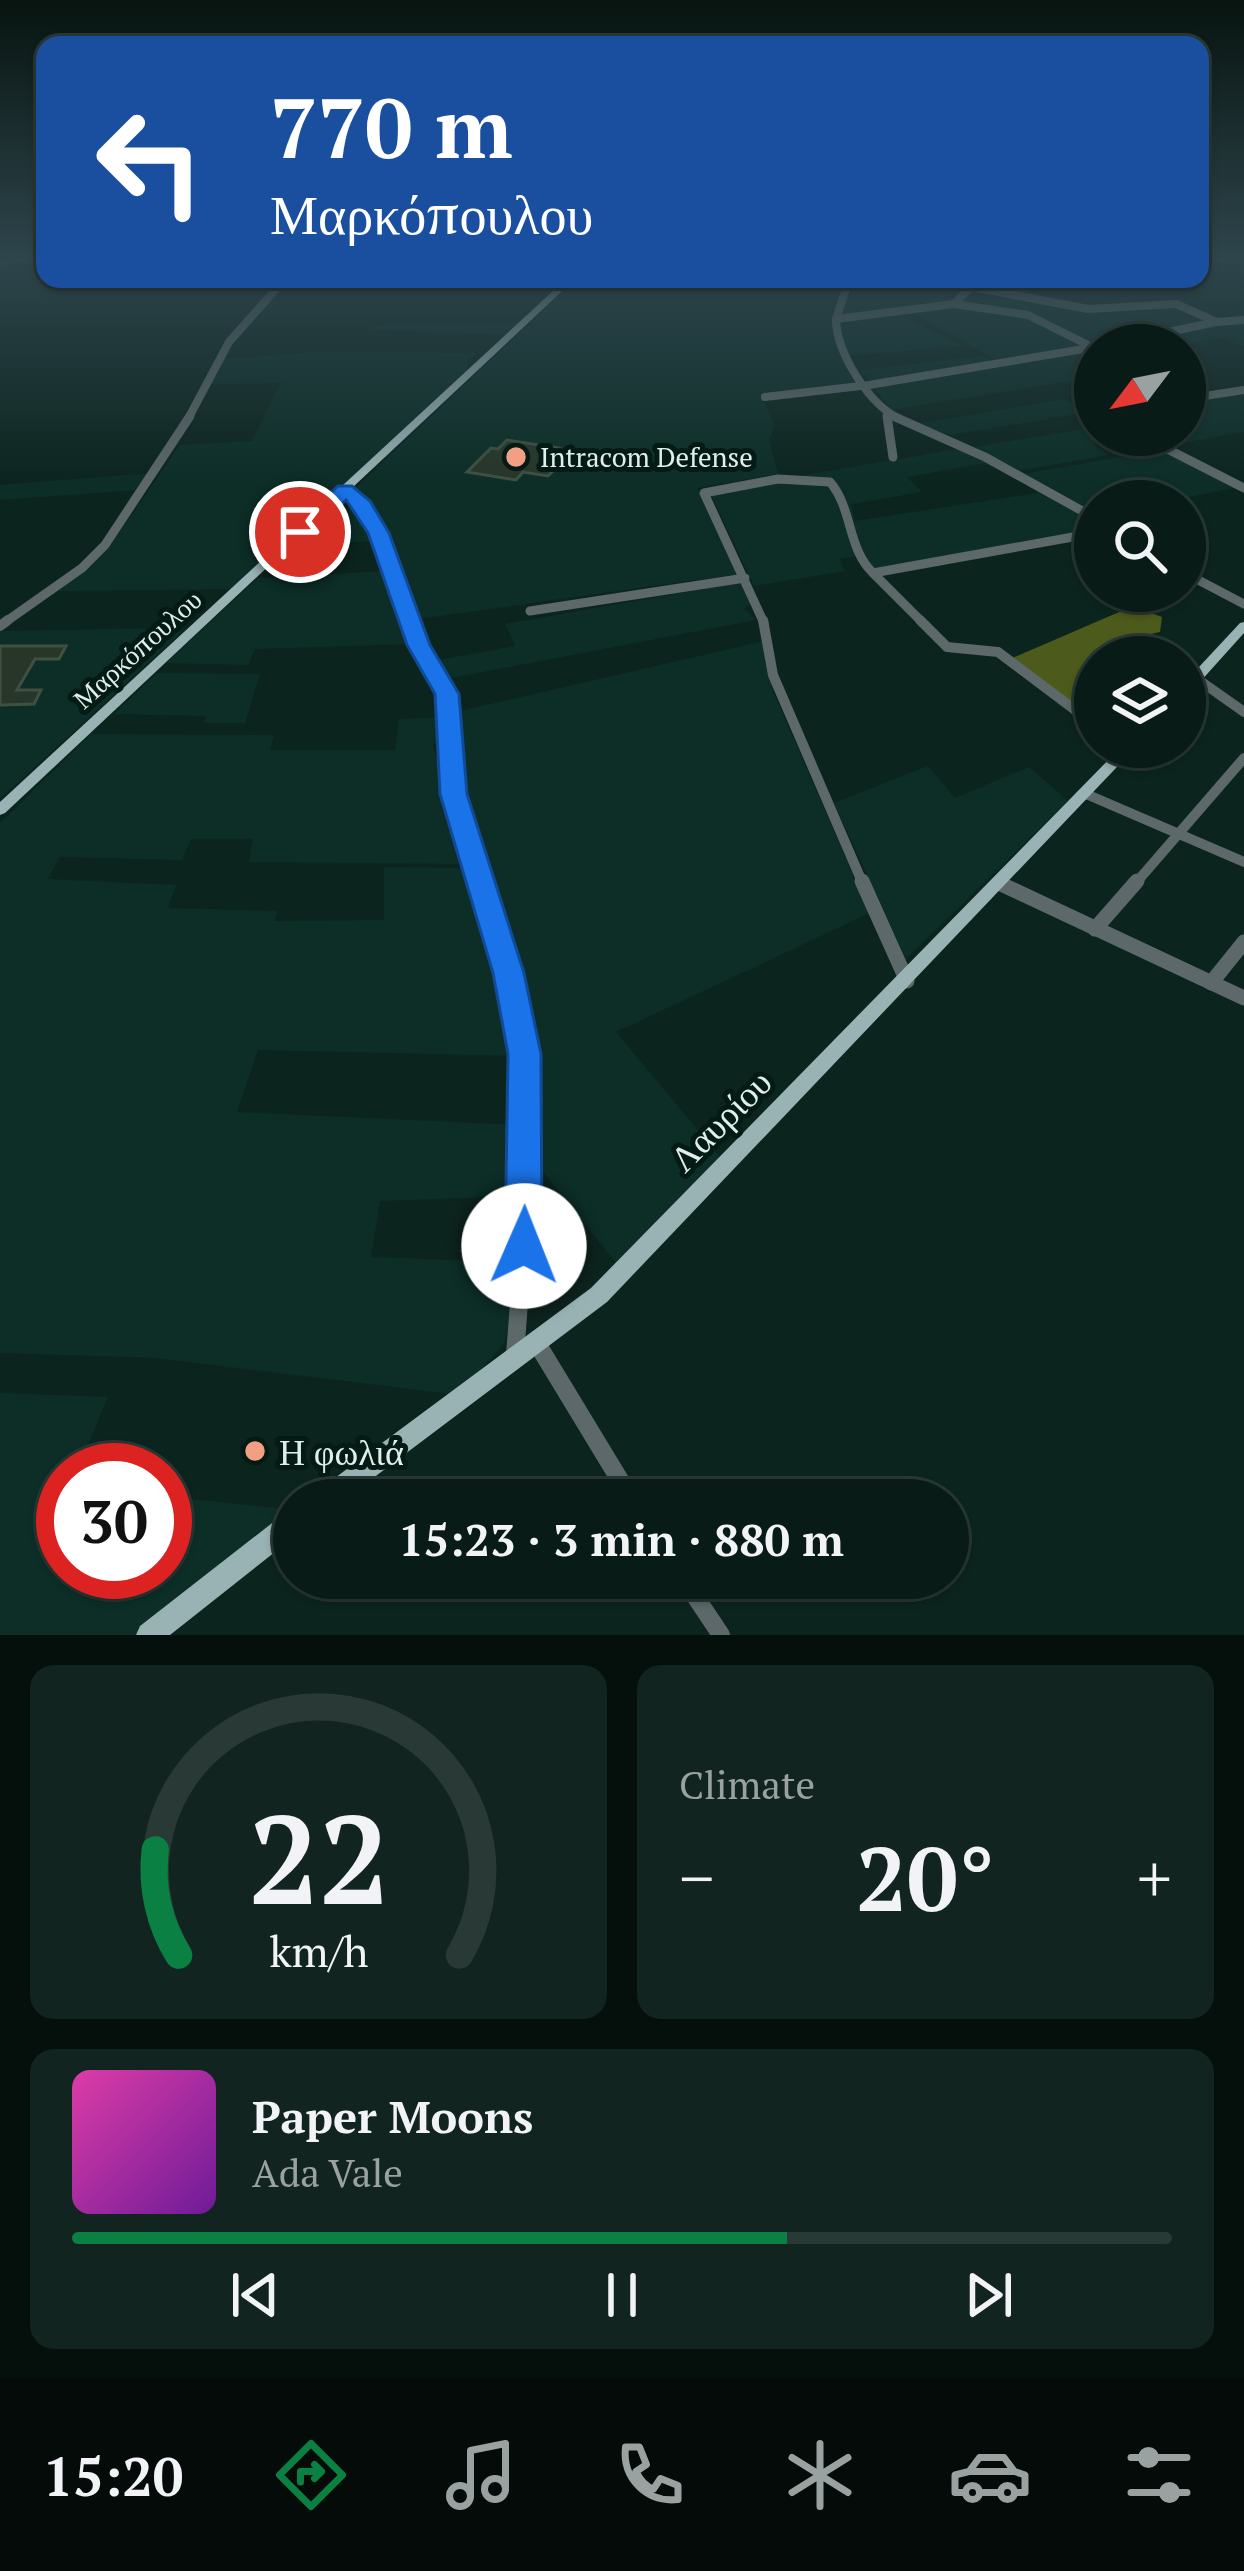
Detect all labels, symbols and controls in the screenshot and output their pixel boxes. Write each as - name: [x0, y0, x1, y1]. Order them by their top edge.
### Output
- text: 770 m: [270, 71, 513, 182]
- icon: left: [72, 84, 228, 240]
- text: Μαρκόπουλου: [270, 178, 593, 249]
- north arrow: [1074, 324, 1206, 456]
- map controls: [1074, 324, 1206, 768]
- place label: Intracom Defense: [540, 439, 753, 475]
- marker: Intracom Defense: [503, 444, 529, 470]
- button: search: [1074, 480, 1206, 612]
- pin: [249, 481, 351, 583]
- icon: arrive: [267, 499, 333, 565]
- street label: Μαρκόπουλου: [65, 582, 209, 716]
- button: layers: [1074, 636, 1206, 768]
- street label: Λαυρίου: [659, 1059, 781, 1181]
- position arrow: [461, 1183, 587, 1309]
- place label: Η φωλιά: [279, 1428, 404, 1475]
- marker: Η φωλιά: [242, 1438, 268, 1464]
- speed limit sign: 30: [36, 1443, 192, 1599]
- text: 15:23 · 3 min · 880 m: [398, 1509, 844, 1569]
- text: Climate: [679, 1758, 815, 1810]
- text: 22: [248, 1774, 389, 1940]
- text: 20°: [856, 1817, 995, 1937]
- text: −: [679, 1833, 714, 1921]
- text: +: [1137, 1833, 1172, 1921]
- text: km/h: [269, 1922, 368, 1979]
- text: Paper Moons: [252, 2086, 533, 2146]
- text: Ada Vale: [252, 2146, 403, 2198]
- icon: previous: [222, 2262, 288, 2328]
- icon: pause: [589, 2262, 655, 2328]
- icon: next: [956, 2262, 1022, 2328]
- icon: directions: [269, 2433, 353, 2517]
- icon: music: [439, 2433, 523, 2517]
- icon: phone: [608, 2433, 692, 2517]
- icon: climate: [778, 2433, 862, 2517]
- icon: car: [948, 2433, 1032, 2517]
- icon: filters: [1117, 2433, 1201, 2517]
- text: 15:20: [43, 2440, 183, 2511]

